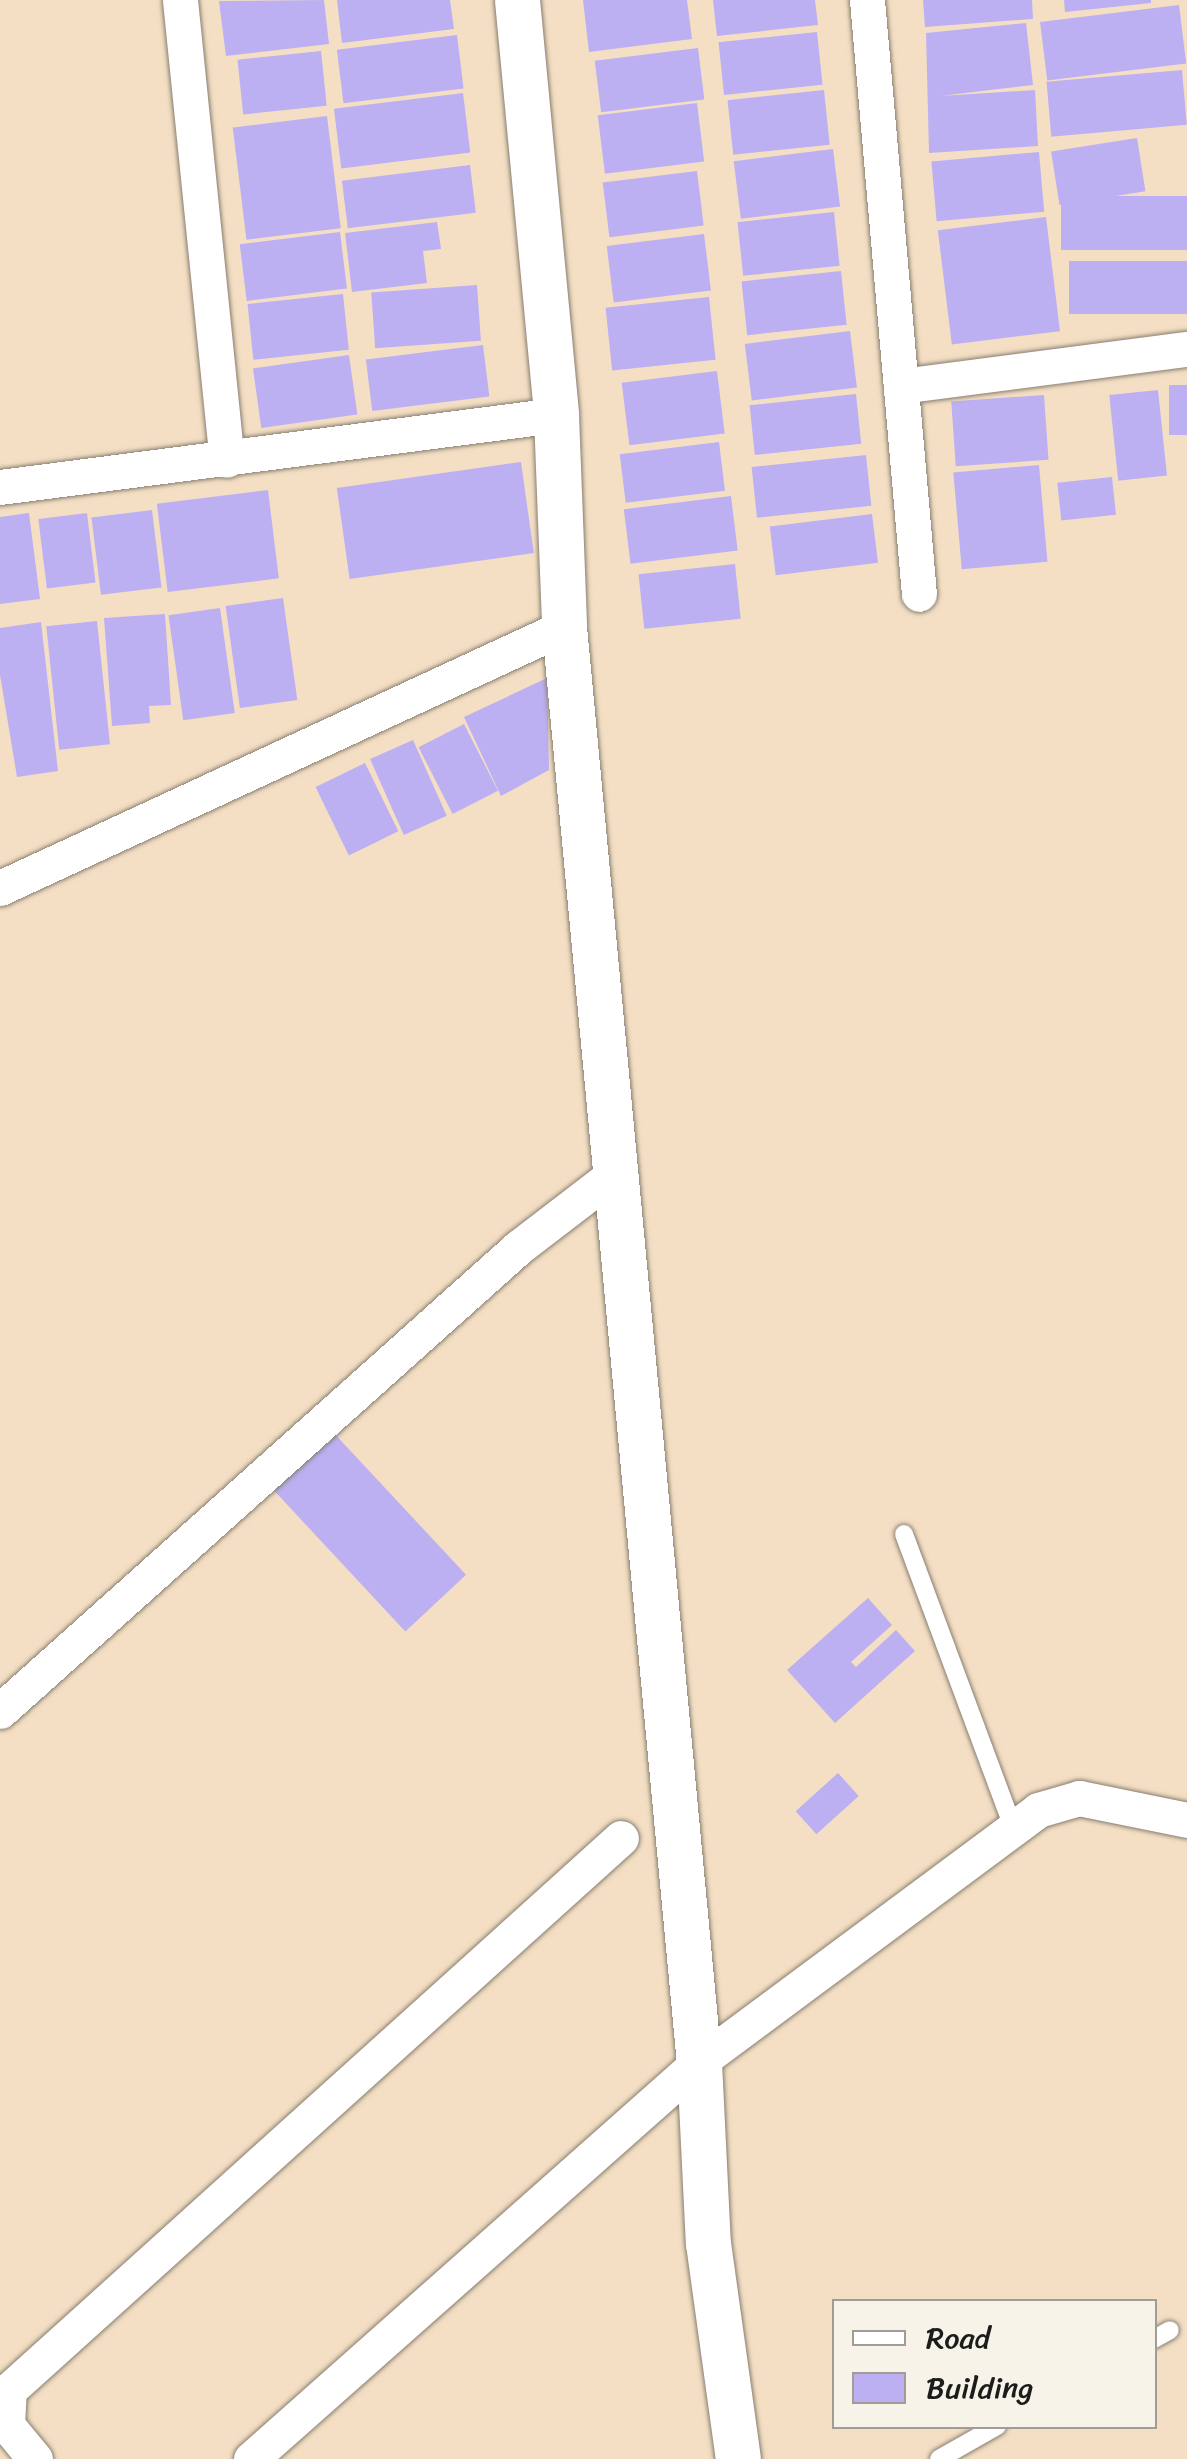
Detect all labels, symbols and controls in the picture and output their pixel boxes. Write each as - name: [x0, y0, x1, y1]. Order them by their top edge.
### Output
- legend: [832, 2299, 1157, 2429]
- text: Road: [926, 2311, 990, 2365]
- text: Building: [926, 2361, 1033, 2415]

